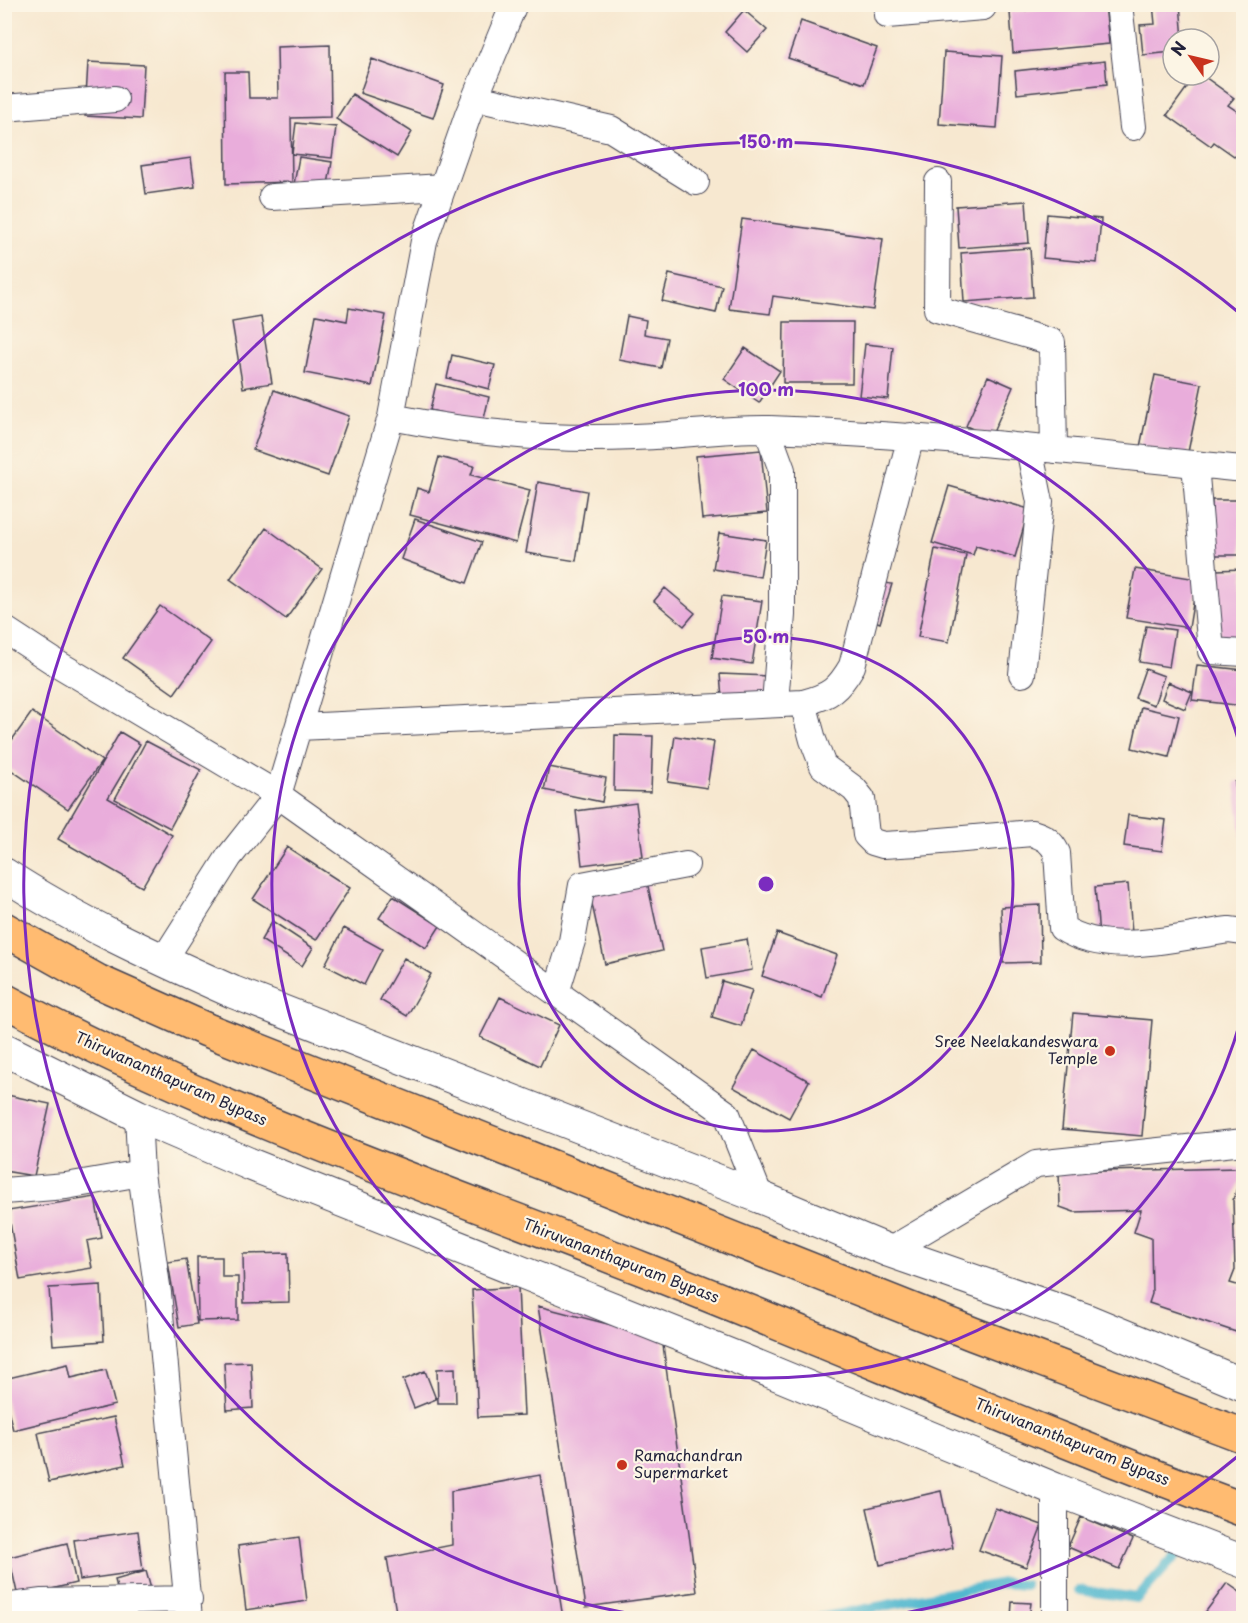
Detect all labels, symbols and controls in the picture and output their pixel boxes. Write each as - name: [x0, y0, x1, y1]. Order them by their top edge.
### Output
- north arrow: [1161, 27, 1221, 87]
- text: N: [1164, 36, 1191, 60]
- text: 150 m: [739, 127, 793, 154]
- text: 100 m: [738, 375, 794, 402]
- text: 50 m: [743, 622, 789, 649]
- centre of rings: [756, 874, 776, 894]
- street label: Thiruvananthapuram Bypass: [72, 1025, 271, 1130]
- place label: Sree Neelakandeswara Temple: [935, 1029, 1099, 1069]
- marker: Sree Neelakandeswara Temple: [1103, 1044, 1117, 1058]
- street label: Thiruvananthapuram Bypass: [520, 1212, 723, 1308]
- street label: Thiruvananthapuram Bypass: [972, 1391, 1173, 1490]
- place label: Ramachandran Supermarket: [634, 1443, 743, 1483]
- marker: Ramachandran Supermarket: [615, 1458, 629, 1472]

